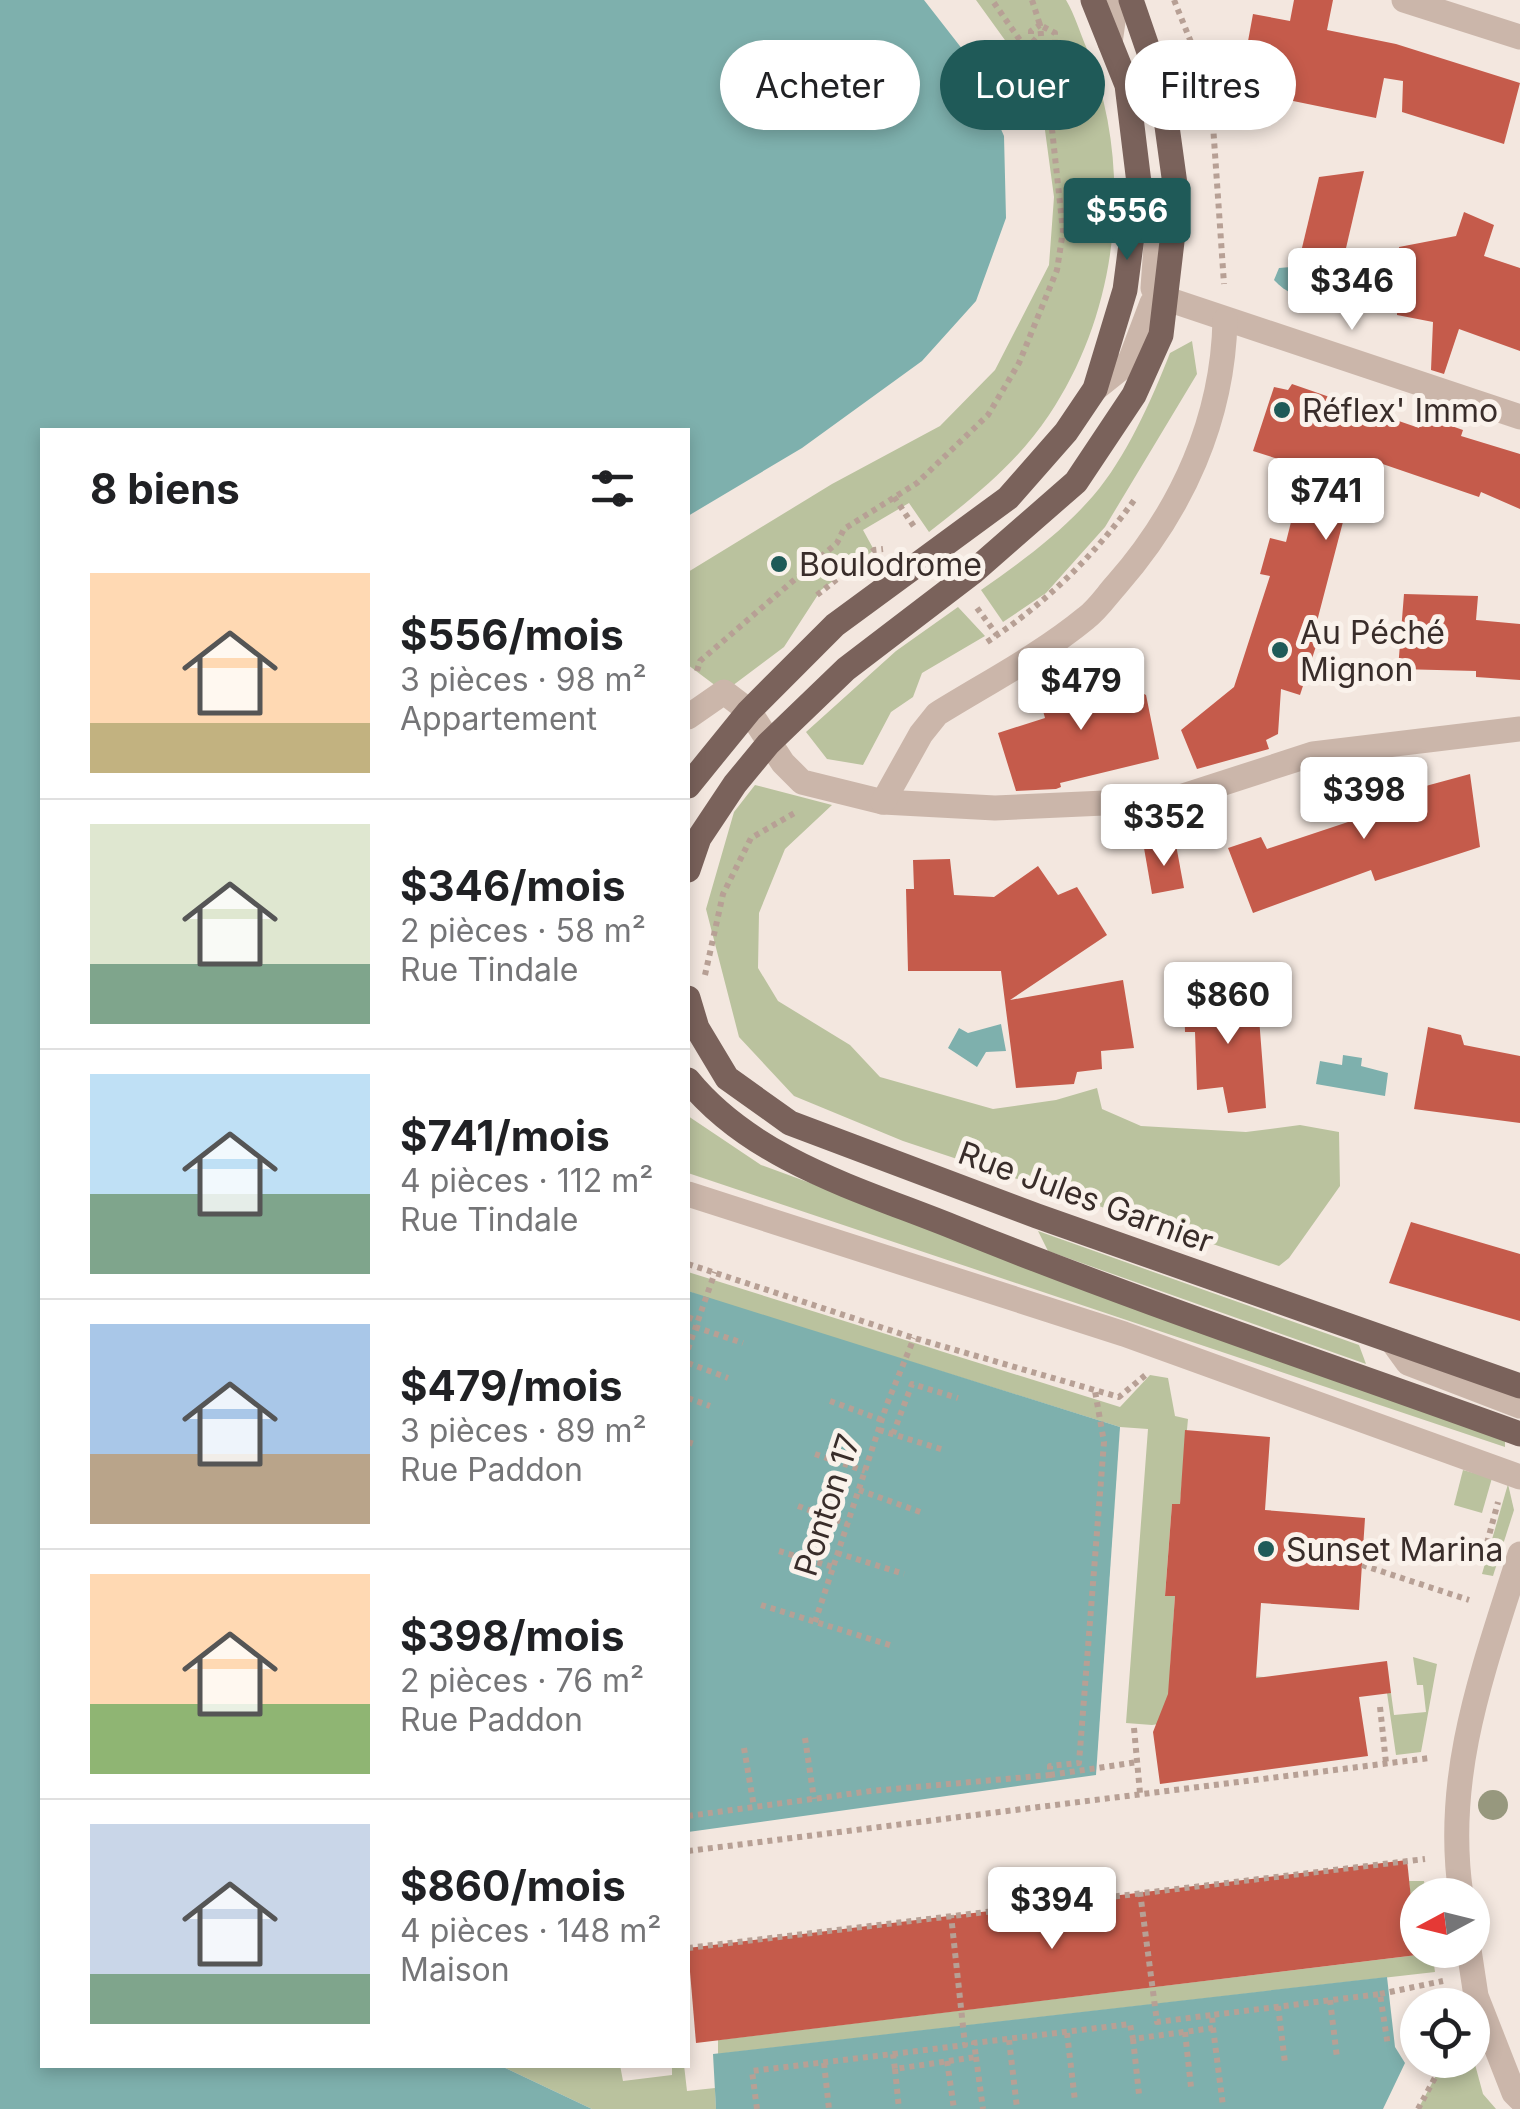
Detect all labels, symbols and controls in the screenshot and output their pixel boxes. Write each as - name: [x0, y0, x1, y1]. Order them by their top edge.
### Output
- chip: Acheter: [720, 40, 920, 130]
- chip: Louer: [940, 40, 1105, 130]
- chip: Filtres: [1125, 40, 1296, 130]
- pin: $556: [1068, 178, 1186, 263]
- text: $556: [1086, 191, 1168, 230]
- pin: $346: [1293, 248, 1411, 333]
- text: $346: [1310, 261, 1394, 300]
- place label: Réflex' Immo: [1302, 391, 1498, 430]
- marker: Réflex' Immo: [1271, 399, 1293, 421]
- pin: $741: [1267, 458, 1385, 543]
- icon: filters: [585, 461, 640, 516]
- text: 8 biens: [90, 463, 240, 514]
- text: $741: [1290, 471, 1362, 510]
- place label: Boulodrome: [799, 545, 982, 584]
- marker: Boulodrome: [768, 553, 790, 575]
- text: $556/mois: [400, 609, 624, 660]
- icon: home: [170, 613, 290, 733]
- place label: Au Péché Mignon: [1300, 613, 1445, 689]
- marker: Au Péché Mignon: [1269, 639, 1291, 661]
- pin: $479: [1022, 648, 1140, 733]
- text: 3 pièces · 98 m²: [400, 660, 647, 699]
- text: $479: [1040, 661, 1122, 700]
- text: Appartement: [400, 699, 597, 738]
- pin: $398: [1305, 757, 1423, 842]
- text: $398: [1322, 770, 1406, 809]
- pin: $352: [1105, 784, 1223, 869]
- text: $352: [1123, 797, 1205, 836]
- text: $346/mois: [400, 860, 626, 911]
- icon: home: [170, 864, 290, 984]
- text: 2 pièces · 58 m²: [400, 911, 646, 950]
- text: Rue Tindale: [400, 950, 578, 989]
- pin: $860: [1169, 962, 1287, 1047]
- text: $860: [1186, 975, 1270, 1014]
- text: $741/mois: [400, 1110, 610, 1161]
- icon: home: [170, 1114, 290, 1234]
- street label: Rue Jules Garnier: [953, 1133, 1219, 1261]
- text: 4 pièces · 112 m²: [400, 1161, 653, 1200]
- text: Rue Tindale: [400, 1200, 578, 1239]
- text: $479/mois: [400, 1360, 623, 1411]
- icon: home: [170, 1364, 290, 1484]
- text: 3 pièces · 89 m²: [400, 1411, 647, 1450]
- street label: Ponton 17: [786, 1429, 868, 1581]
- text: Rue Paddon: [400, 1450, 583, 1489]
- place label: Sunset Marina: [1286, 1530, 1503, 1569]
- marker: Sunset Marina: [1255, 1538, 1277, 1560]
- text: $398/mois: [400, 1610, 625, 1661]
- icon: home: [170, 1614, 290, 1734]
- text: 2 pièces · 76 m²: [400, 1661, 644, 1700]
- text: Rue Paddon: [400, 1700, 583, 1739]
- text: $860/mois: [400, 1860, 626, 1911]
- icon: home: [170, 1864, 290, 1984]
- pin: $394: [993, 1867, 1111, 1952]
- north arrow: [1400, 1878, 1490, 1968]
- map controls: [1400, 1878, 1490, 2078]
- text: $394: [1010, 1880, 1094, 1919]
- text: 4 pièces · 148 m²: [400, 1911, 661, 1950]
- text: Maison: [400, 1950, 510, 1989]
- button: locate: [1400, 1988, 1490, 2078]

